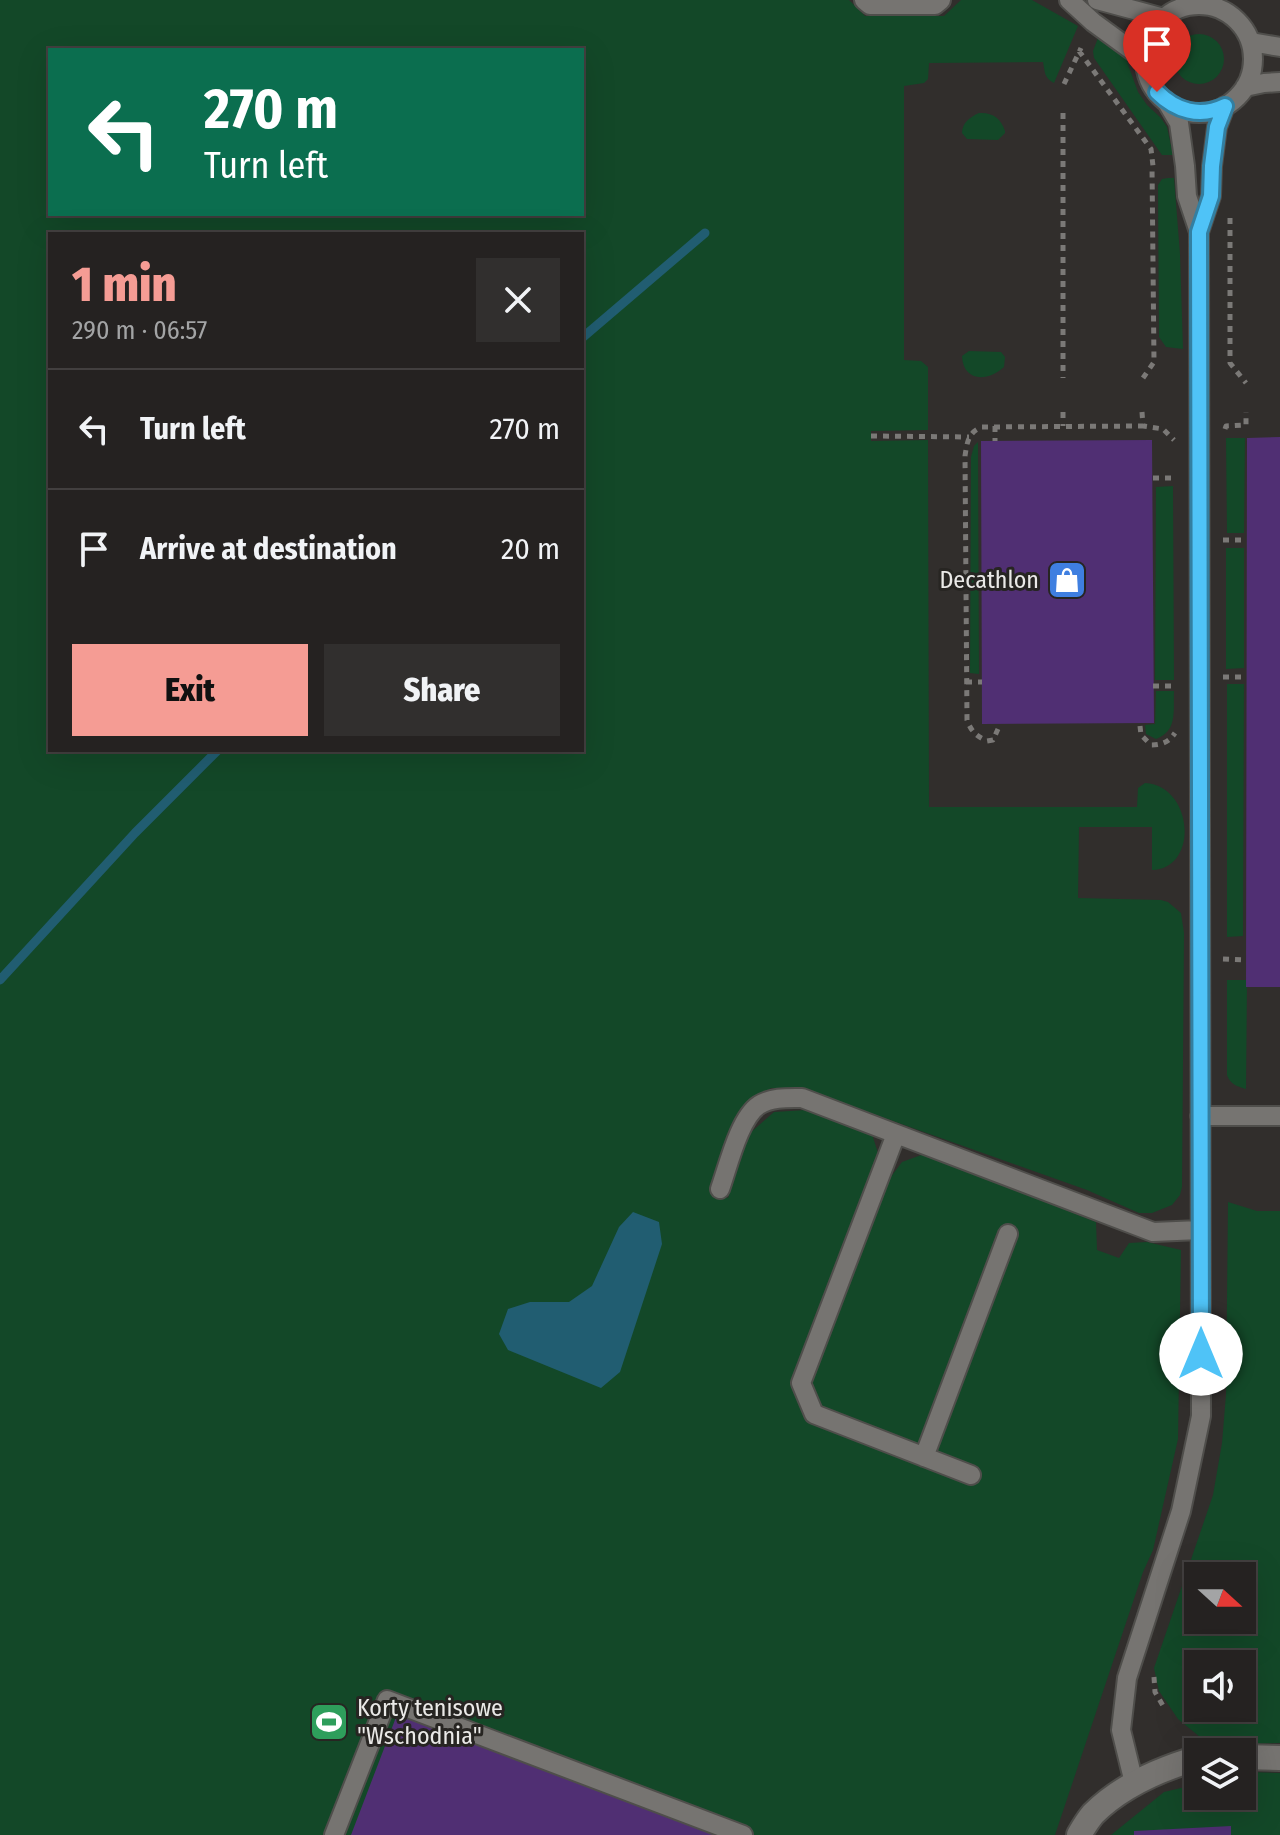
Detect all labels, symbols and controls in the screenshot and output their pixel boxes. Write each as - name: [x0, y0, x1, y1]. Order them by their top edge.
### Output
- pin: [1123, 10, 1191, 92]
- icon: arrive: [1135, 22, 1179, 66]
- text: 270 m: [204, 76, 338, 143]
- icon: left: [72, 80, 176, 184]
- text: Turn left: [204, 144, 328, 188]
- text: 1 min: [72, 256, 176, 314]
- button: close: [476, 258, 560, 342]
- text: 290 m · 06:57: [72, 315, 207, 346]
- icon: left: [72, 407, 116, 451]
- text: Turn left: [140, 411, 246, 447]
- text: 270 m: [489, 411, 560, 447]
- icon: arrive: [72, 527, 116, 571]
- text: Arrive at destination: [140, 531, 397, 567]
- text: 20 m: [501, 531, 560, 567]
- shop icon: Decathlon: [1046, 559, 1088, 601]
- place label: Decathlon: [939, 566, 1039, 594]
- button: Exit: [72, 644, 308, 736]
- button: Share: [324, 644, 560, 736]
- position arrow: [1159, 1312, 1243, 1396]
- north arrow: [1184, 1562, 1256, 1634]
- map controls: [1184, 1562, 1256, 1810]
- button: sound: [1184, 1650, 1256, 1722]
- place label: Korty tenisowe "Wschodnia": [357, 1694, 503, 1750]
- sports icon: Korty tenisowe "Wschodnia": [308, 1701, 350, 1743]
- button: layers: [1184, 1738, 1256, 1810]

